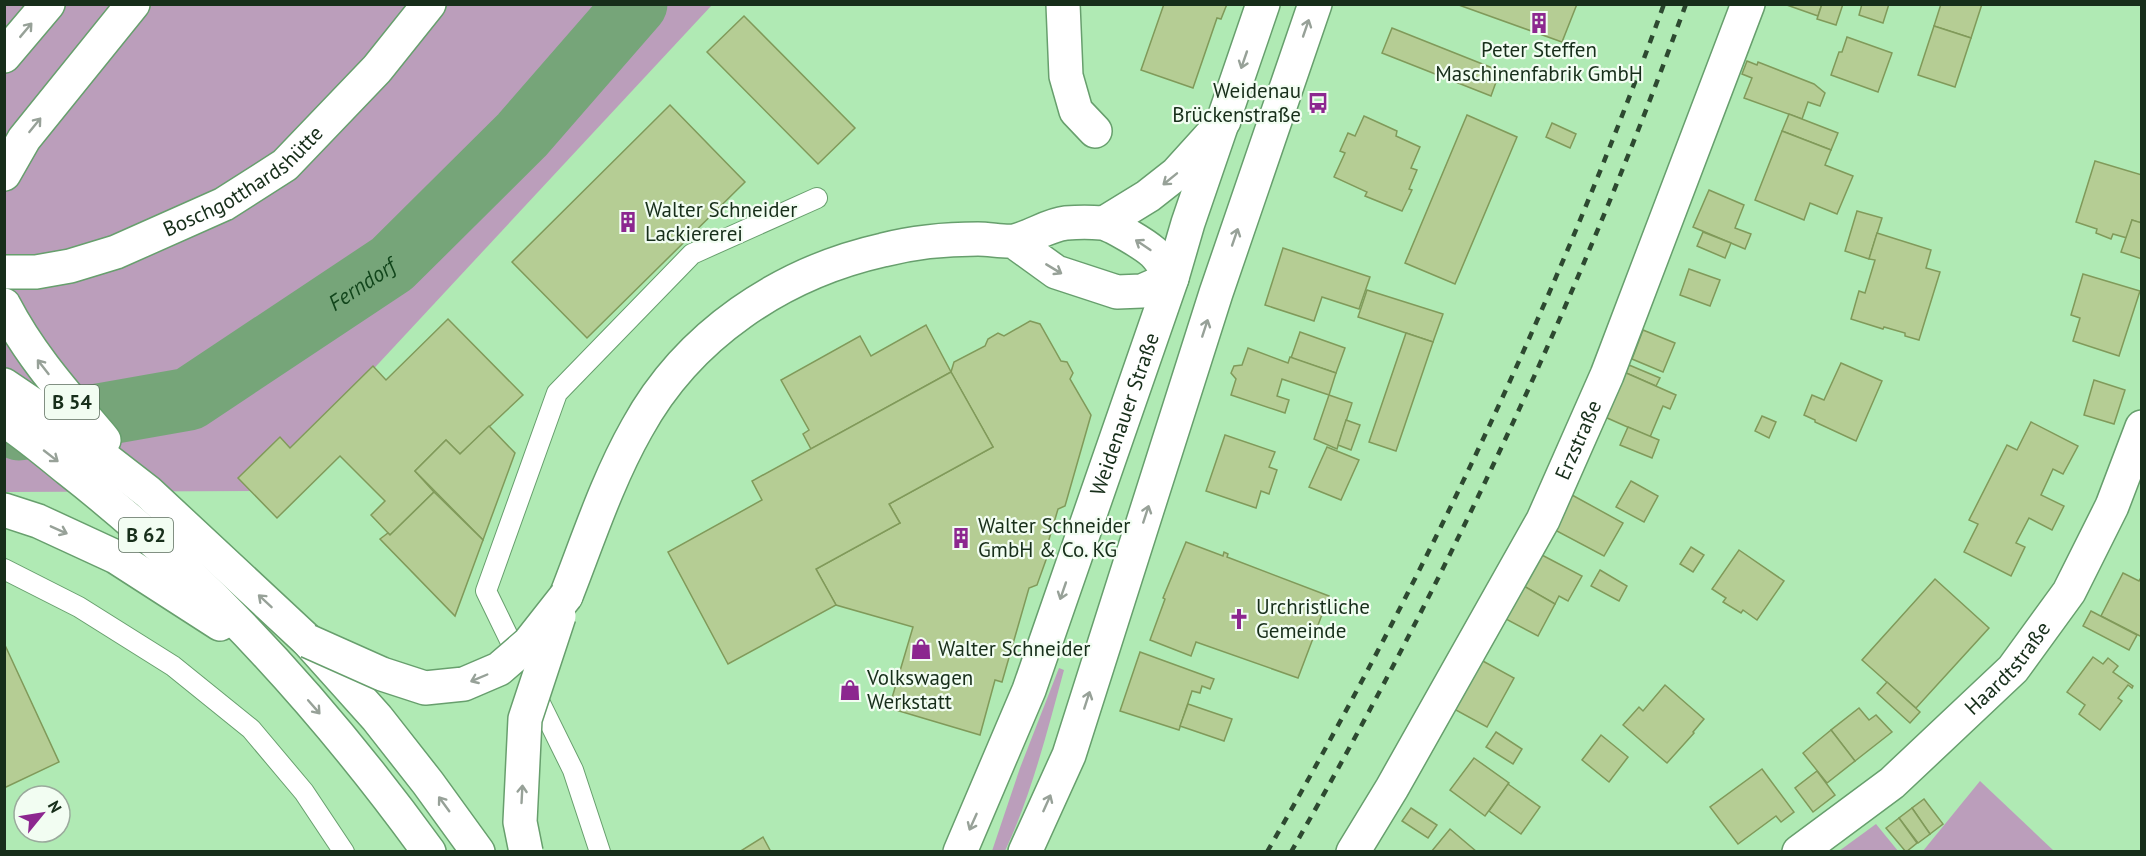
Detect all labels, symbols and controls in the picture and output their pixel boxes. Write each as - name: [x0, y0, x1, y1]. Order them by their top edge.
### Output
- building icon: Peter Steffen Maschinenfabrik GmbH: [1527, 11, 1551, 35]
- one-way arrow: [1302, 19, 1313, 38]
- one-way arrow: [20, 22, 33, 38]
- place label: Peter Steffen Maschinenfabrik GmbH: [1435, 36, 1643, 87]
- one-way arrow: [1238, 50, 1249, 69]
- place label: Weidenau Brückenstraße: [1172, 77, 1301, 128]
- bus stop icon: Weidenau Brückenstraße: [1306, 91, 1330, 115]
- one-way arrow: [29, 117, 42, 133]
- street label: Boschgotthardshütte: [159, 120, 328, 242]
- one-way arrow: [1162, 172, 1178, 185]
- place label: Walter Schneider Lackiererei: [645, 196, 797, 247]
- building icon: Walter Schneider Lackiererei: [616, 210, 640, 234]
- one-way arrow: [1231, 228, 1242, 247]
- one-way arrow: [1135, 239, 1152, 251]
- water label: Ferndorf: [323, 250, 404, 317]
- one-way arrow: [1045, 263, 1062, 275]
- one-way arrow: [1200, 319, 1211, 338]
- street label: Weidenauer Straße: [1084, 329, 1165, 499]
- one-way arrow: [36, 360, 49, 376]
- road number: B 54: [45, 385, 99, 419]
- street label: Erzstraße: [1548, 396, 1607, 484]
- one-way arrow: [43, 449, 59, 462]
- one-way arrow: [1141, 505, 1152, 524]
- place label: Walter Schneider GmbH & Co. KG: [978, 512, 1130, 563]
- road number: B 62: [119, 518, 173, 552]
- one-way arrow: [50, 525, 68, 536]
- building icon: Walter Schneider GmbH & Co. KG: [949, 526, 973, 550]
- one-way arrow: [1057, 581, 1068, 600]
- place label: Urchristliche Gemeinde: [1256, 593, 1370, 644]
- one-way arrow: [258, 594, 273, 609]
- church icon: Urchristliche Gemeinde: [1227, 607, 1251, 631]
- street label: Haardtstraße: [1959, 616, 2056, 721]
- place label: Walter Schneider: [938, 635, 1090, 662]
- shop icon: Walter Schneider: [909, 637, 933, 661]
- place label: Volkswagen Werkstatt: [866, 664, 973, 715]
- one-way arrow: [470, 673, 488, 684]
- shop icon: Volkswagen Werkstatt: [838, 678, 862, 702]
- one-way arrow: [1082, 691, 1093, 710]
- one-way arrow: [307, 699, 321, 714]
- north arrow: [12, 784, 72, 844]
- one-way arrow: [516, 784, 527, 804]
- one-way arrow: [1042, 795, 1053, 813]
- text: N: [44, 797, 66, 816]
- one-way arrow: [438, 797, 450, 813]
- one-way arrow: [967, 812, 978, 831]

